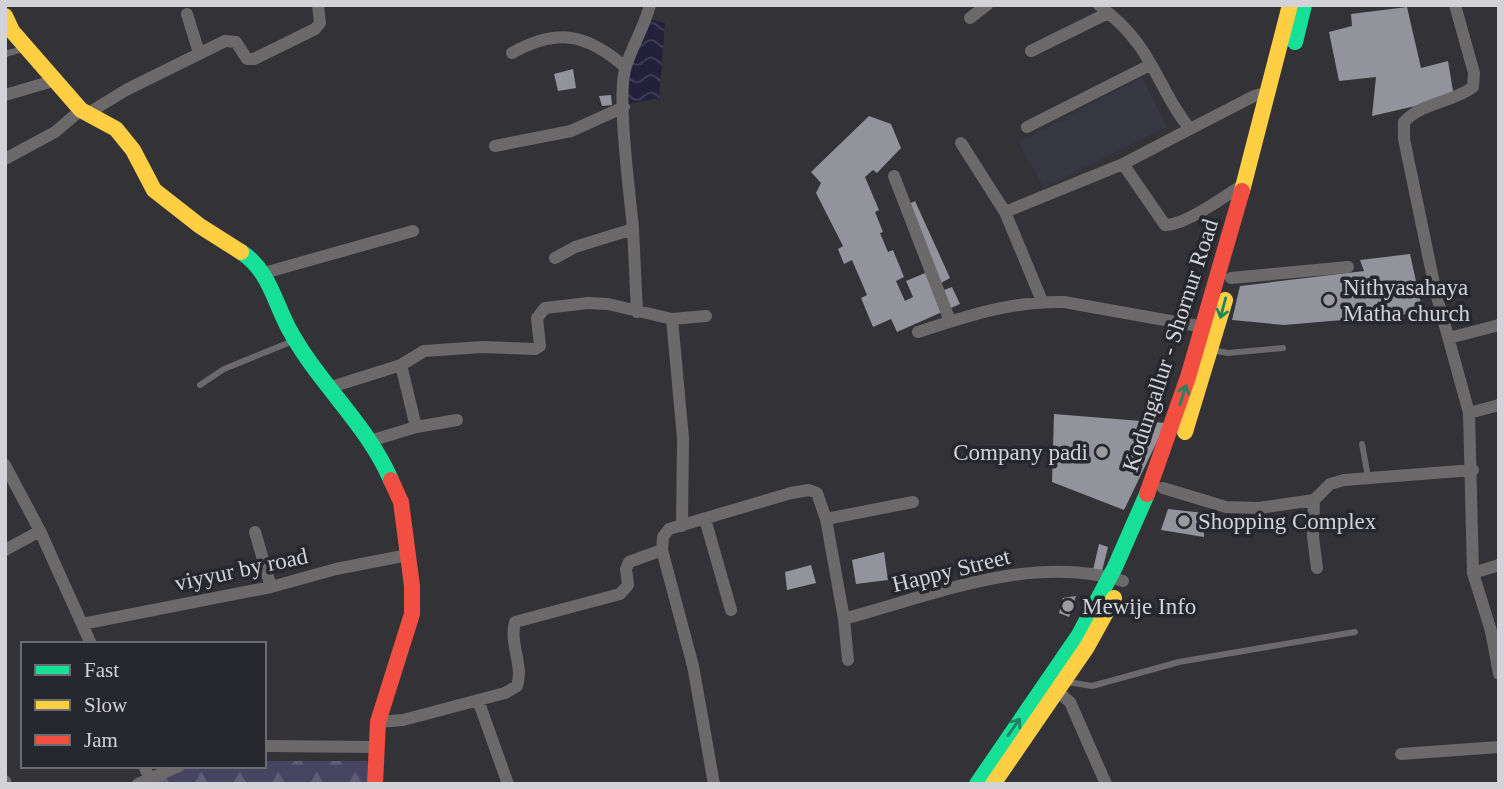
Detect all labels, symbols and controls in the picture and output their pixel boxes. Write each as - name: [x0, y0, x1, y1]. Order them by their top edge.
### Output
- street label: Kodungallur - Shornur Road: [1118, 215, 1223, 474]
- place label: Nithyasahaya Matha church: [1343, 275, 1471, 326]
- marker: Nithyasahaya Matha church: [1321, 292, 1337, 308]
- one-way arrow: [1216, 296, 1229, 319]
- one-way arrow: [1178, 385, 1190, 407]
- place label: Company padi: [953, 440, 1088, 465]
- marker: Company padi: [1094, 444, 1110, 460]
- place label: Shopping Complex: [1198, 509, 1377, 534]
- marker: Shopping Complex: [1176, 513, 1192, 529]
- street label: viyyur by road: [172, 543, 310, 596]
- street label: Happy Street: [890, 544, 1013, 597]
- place label: Mewije Info: [1082, 594, 1196, 619]
- marker: Mewije Info: [1060, 598, 1076, 614]
- legend: [21, 642, 266, 768]
- text: Fast: [84, 658, 119, 682]
- text: Slow: [84, 693, 128, 717]
- one-way arrow: [1007, 718, 1021, 737]
- text: Jam: [84, 728, 118, 752]

